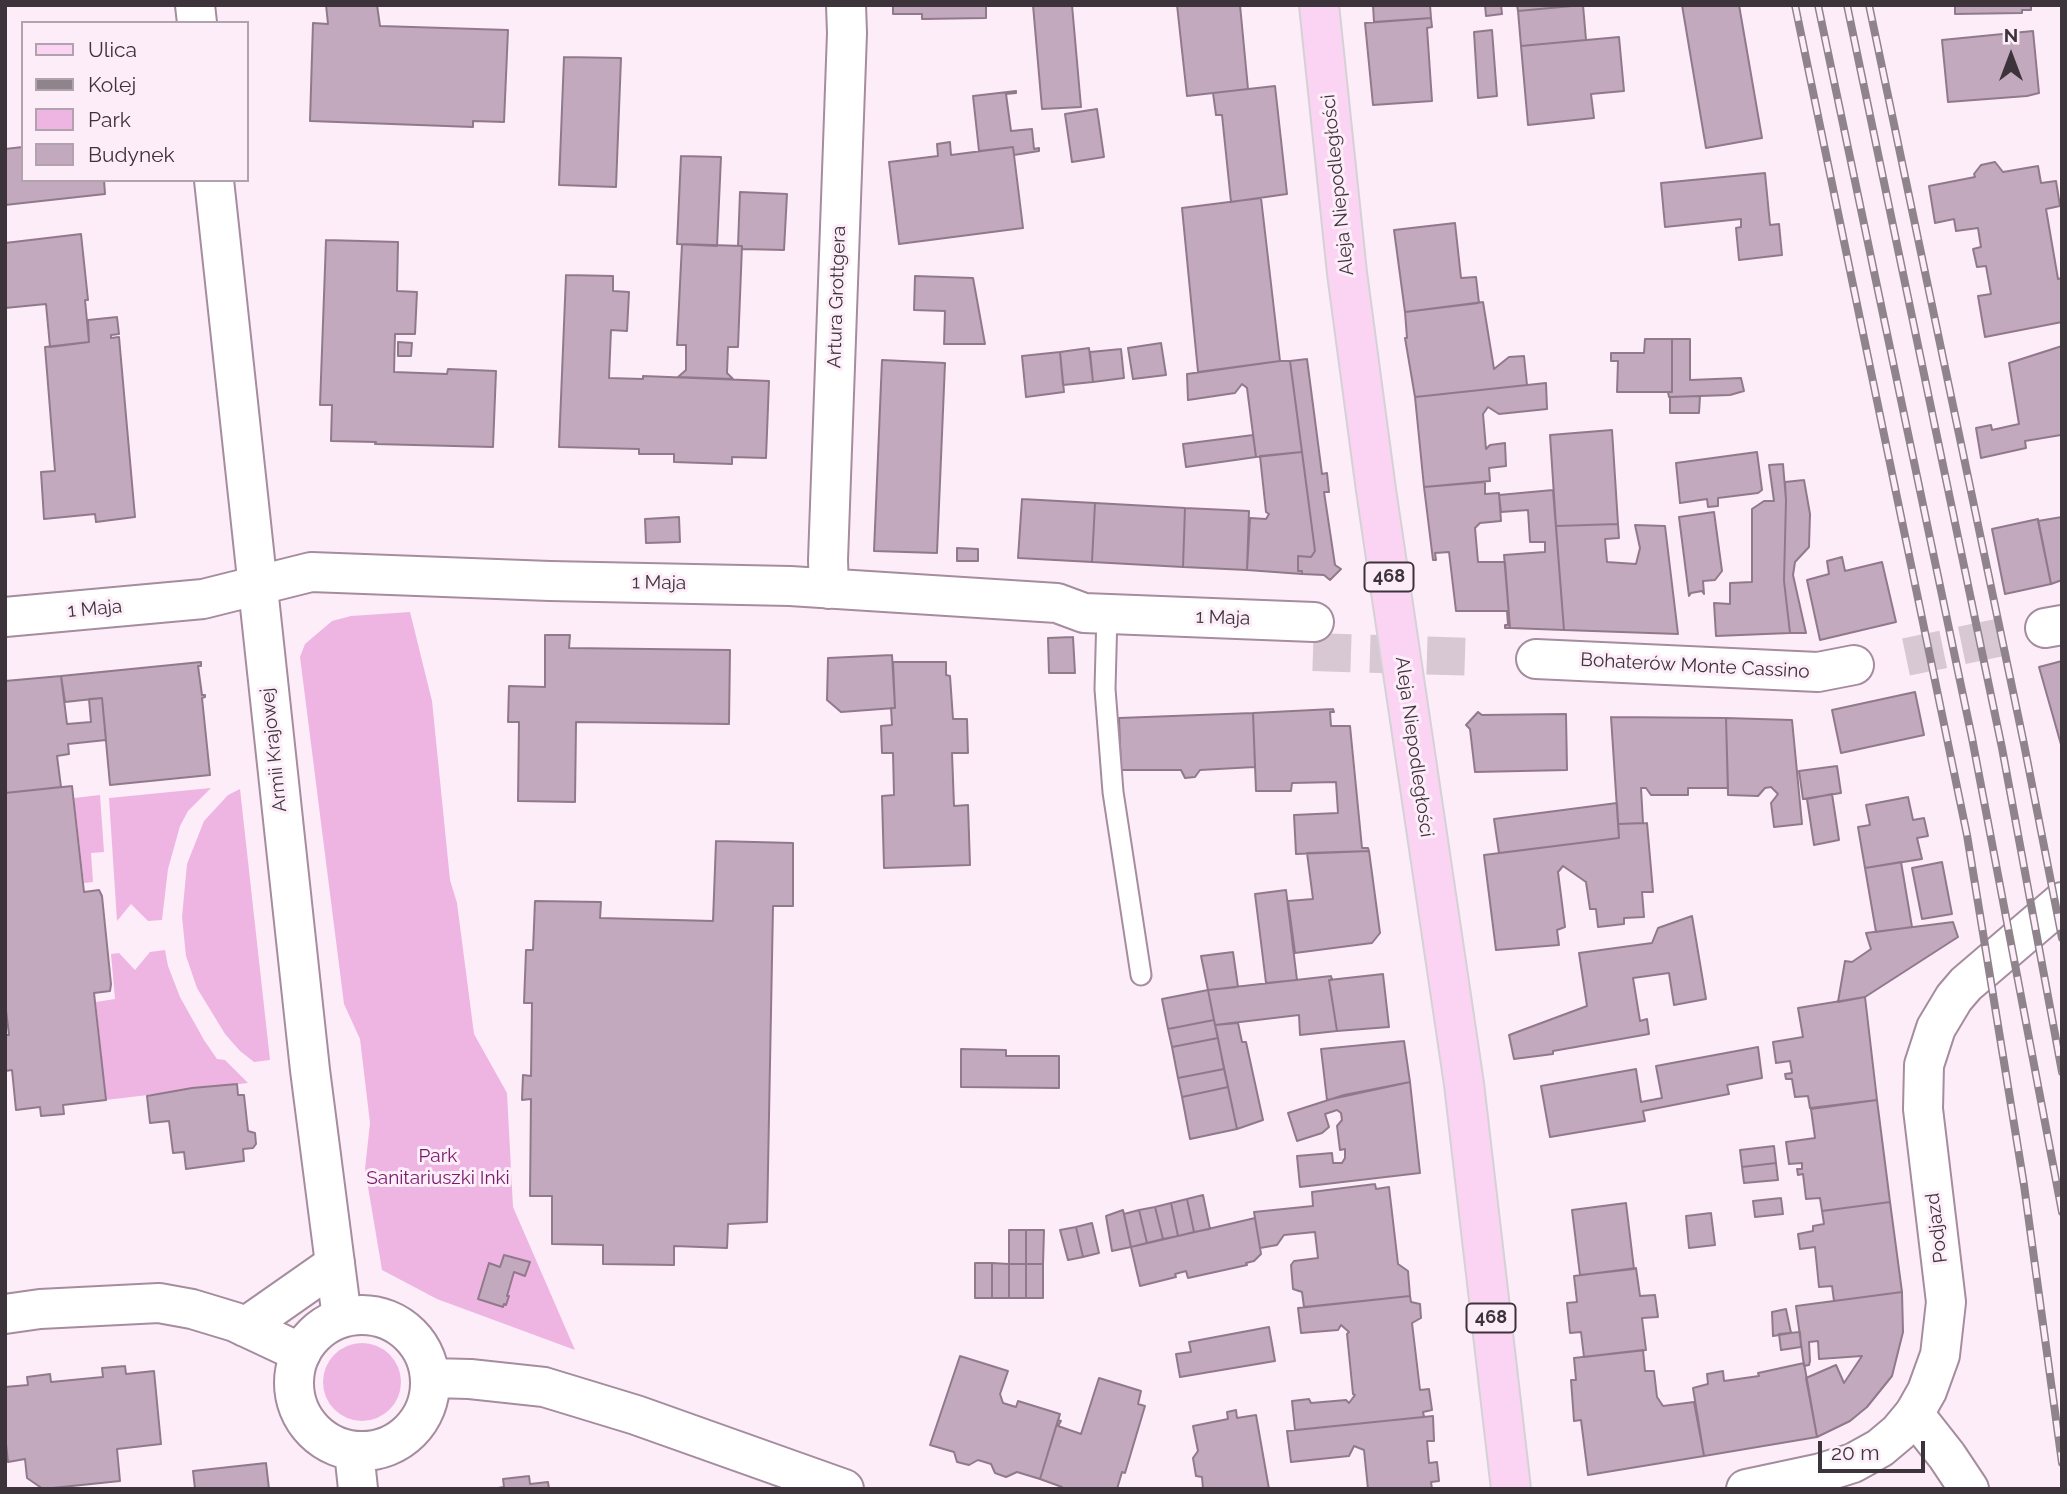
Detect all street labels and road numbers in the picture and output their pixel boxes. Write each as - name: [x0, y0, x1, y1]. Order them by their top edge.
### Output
- street label: Aleja Niepodległości: [1317, 93, 1359, 277]
- street label: Artura Grottgera: [823, 225, 851, 369]
- road number: 468: [1364, 562, 1414, 592]
- street label: 1 Maja: [632, 571, 686, 595]
- street label: 1 Maja: [67, 595, 123, 623]
- street label: 1 Maja: [1195, 606, 1251, 630]
- street label: Bohaterów Monte Cassino: [1580, 649, 1810, 683]
- street label: Aleja Niepodległości: [1390, 655, 1438, 839]
- street label: Armii Krajowej: [256, 687, 292, 813]
- street label: Podjazd: [1921, 1192, 1953, 1264]
- road number: 468: [1466, 1303, 1516, 1332]

